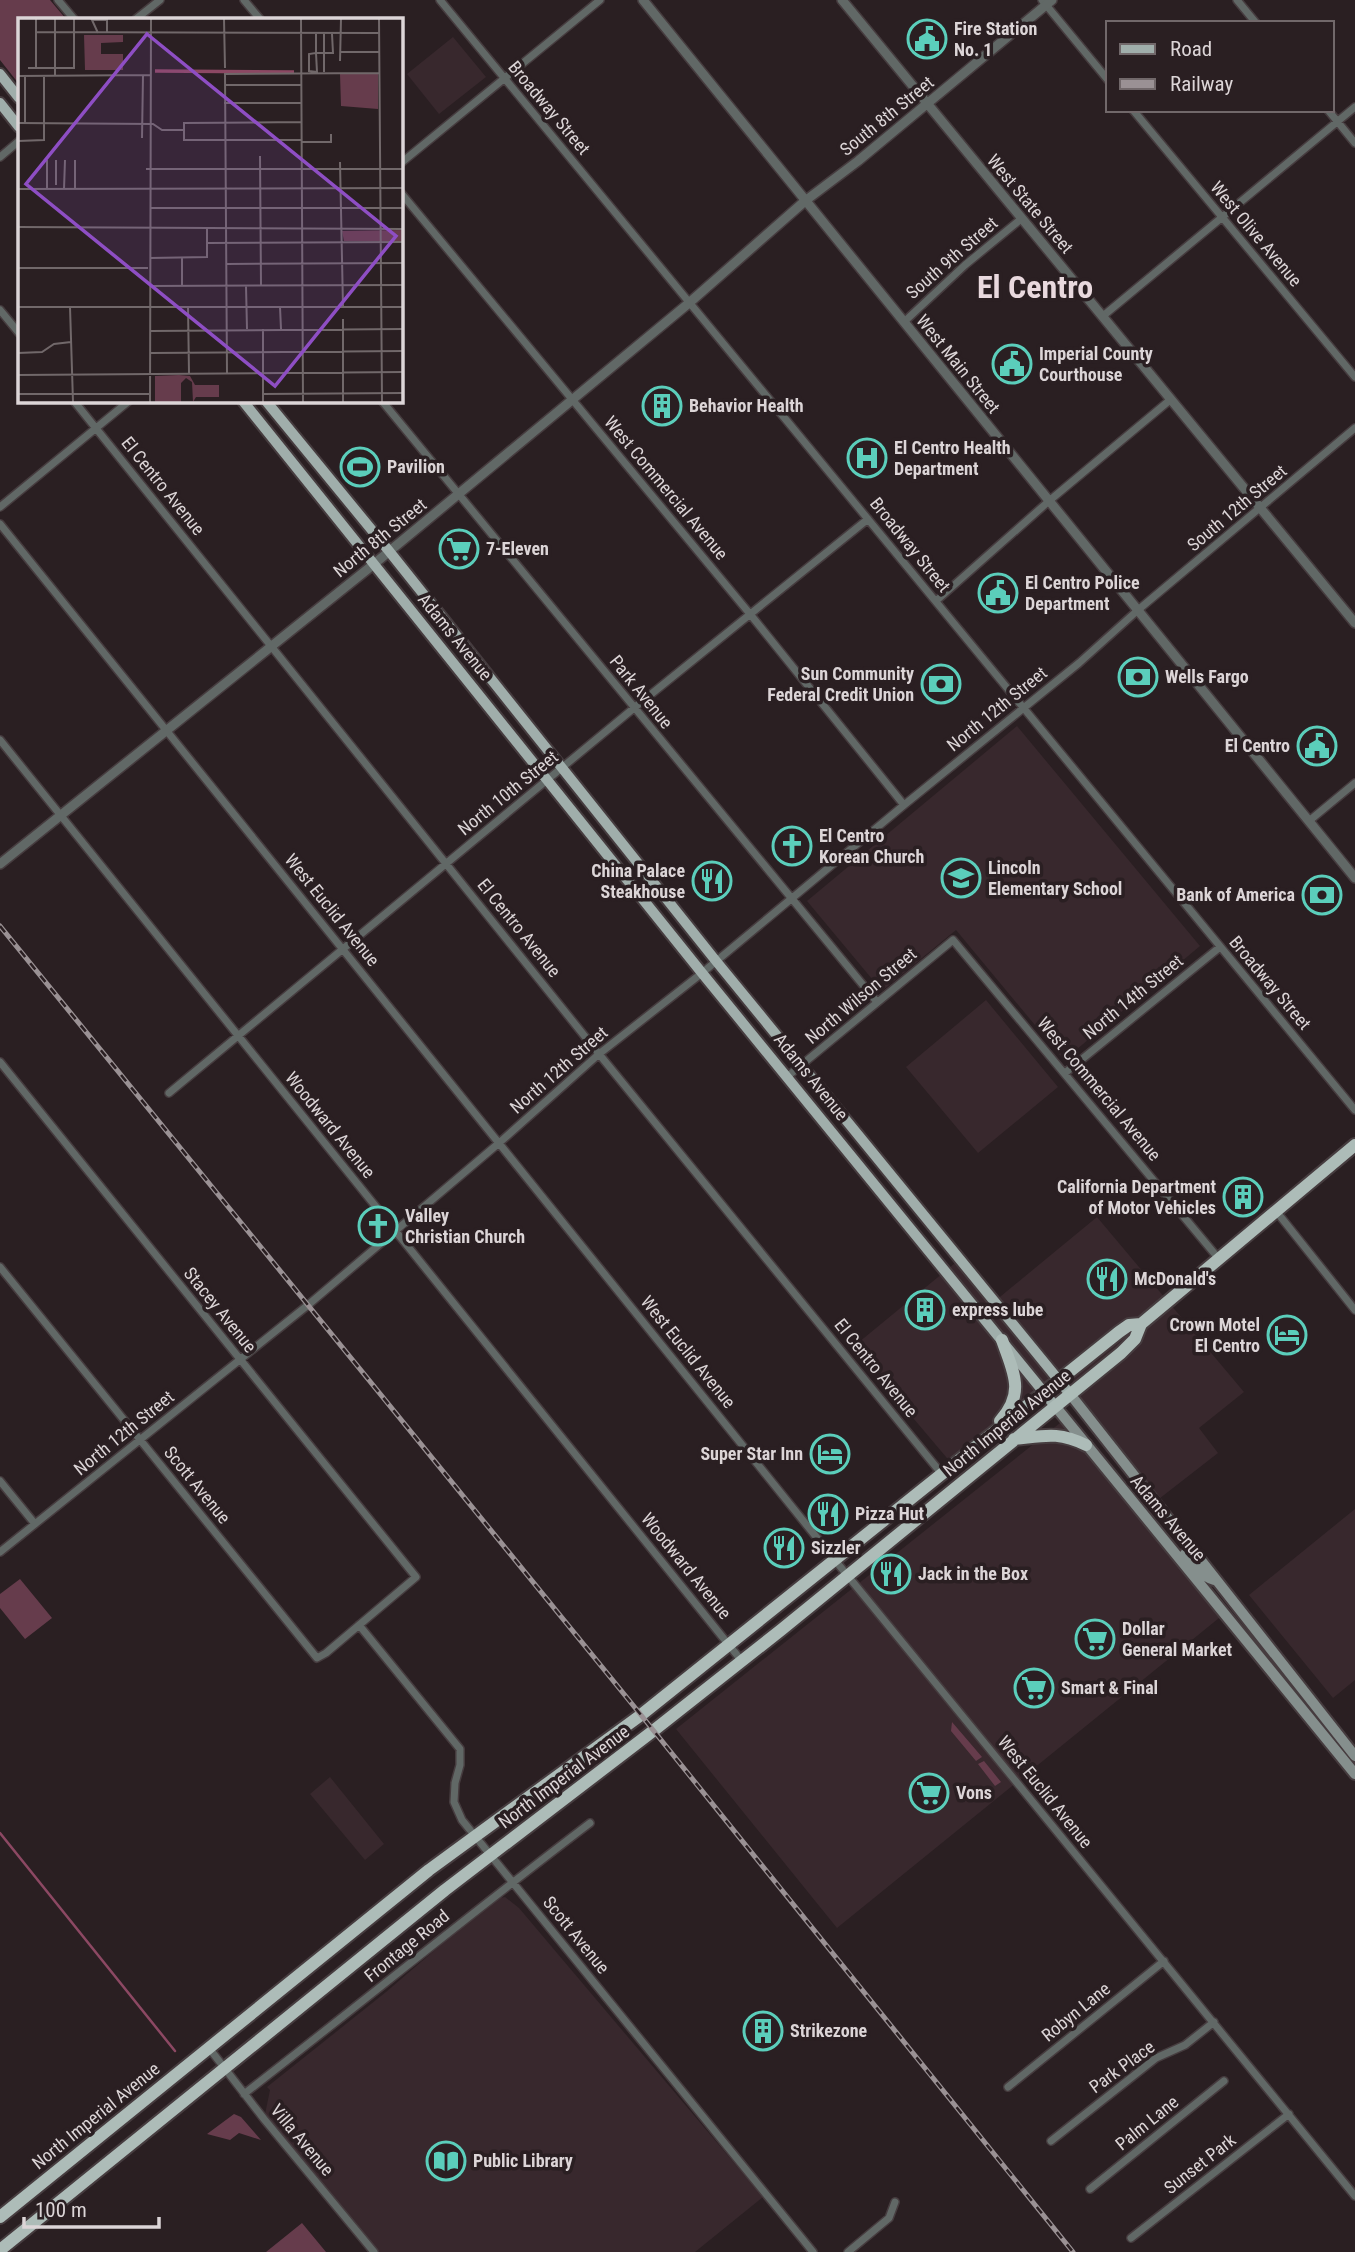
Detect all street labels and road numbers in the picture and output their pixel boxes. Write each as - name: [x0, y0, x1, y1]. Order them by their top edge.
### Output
- street label: Broadway Street: [504, 57, 595, 159]
- street label: South 8th Street: [836, 71, 938, 160]
- street label: West State Street: [983, 150, 1078, 258]
- street label: West Olive Avenue: [1206, 177, 1306, 290]
- street label: South 9th Street: [902, 212, 1002, 303]
- street label: West Main Street: [912, 310, 1005, 417]
- street label: West Commercial Avenue: [600, 412, 733, 564]
- street label: El Centro Avenue: [117, 432, 209, 539]
- street label: South 12th Street: [1183, 460, 1291, 555]
- street label: Broadway Street: [866, 493, 955, 596]
- street label: North 8th Street: [329, 494, 430, 581]
- street label: Adams Avenue: [414, 589, 497, 684]
- street label: Park Avenue: [606, 651, 677, 733]
- street label: North 12th Street: [943, 662, 1051, 755]
- street label: North 10th Street: [454, 746, 562, 839]
- street label: West Euclid Avenue: [281, 849, 384, 970]
- street label: El Centro Avenue: [473, 874, 565, 981]
- street label: Broadway Street: [1225, 932, 1316, 1034]
- street label: North Wilson Street: [801, 943, 920, 1048]
- street label: North 14th Street: [1079, 950, 1187, 1043]
- street label: West Commercial Avenue: [1033, 1013, 1166, 1165]
- street label: North 12th Street: [506, 1022, 612, 1118]
- street label: Adams Avenue: [770, 1029, 853, 1124]
- street label: Woodward Avenue: [281, 1067, 380, 1182]
- street label: Stacey Avenue: [180, 1263, 261, 1356]
- street label: West Euclid Avenue: [637, 1291, 740, 1412]
- street label: El Centro Avenue: [830, 1314, 922, 1421]
- street label: North Imperial Avenue: [939, 1365, 1075, 1480]
- street label: North 12th Street: [70, 1386, 178, 1479]
- street label: Scott Avenue: [160, 1442, 235, 1528]
- street label: Adams Avenue: [1126, 1470, 1210, 1565]
- street label: Woodward Avenue: [637, 1508, 736, 1623]
- street label: North Imperial Avenue: [494, 1721, 633, 1833]
- street label: West Euclid Avenue: [994, 1731, 1097, 1852]
- street label: Scott Avenue: [539, 1892, 614, 1978]
- street label: Frontage Road: [360, 1905, 453, 1986]
- street label: Robyn Lane: [1037, 1978, 1114, 2046]
- street label: Park Place: [1085, 2036, 1159, 2097]
- street label: North Imperial Avenue: [28, 2058, 164, 2173]
- street label: Palm Lane: [1111, 2091, 1182, 2154]
- street label: Villa Avenue: [266, 2100, 338, 2180]
- street label: Sunset Park: [1160, 2129, 1240, 2198]

